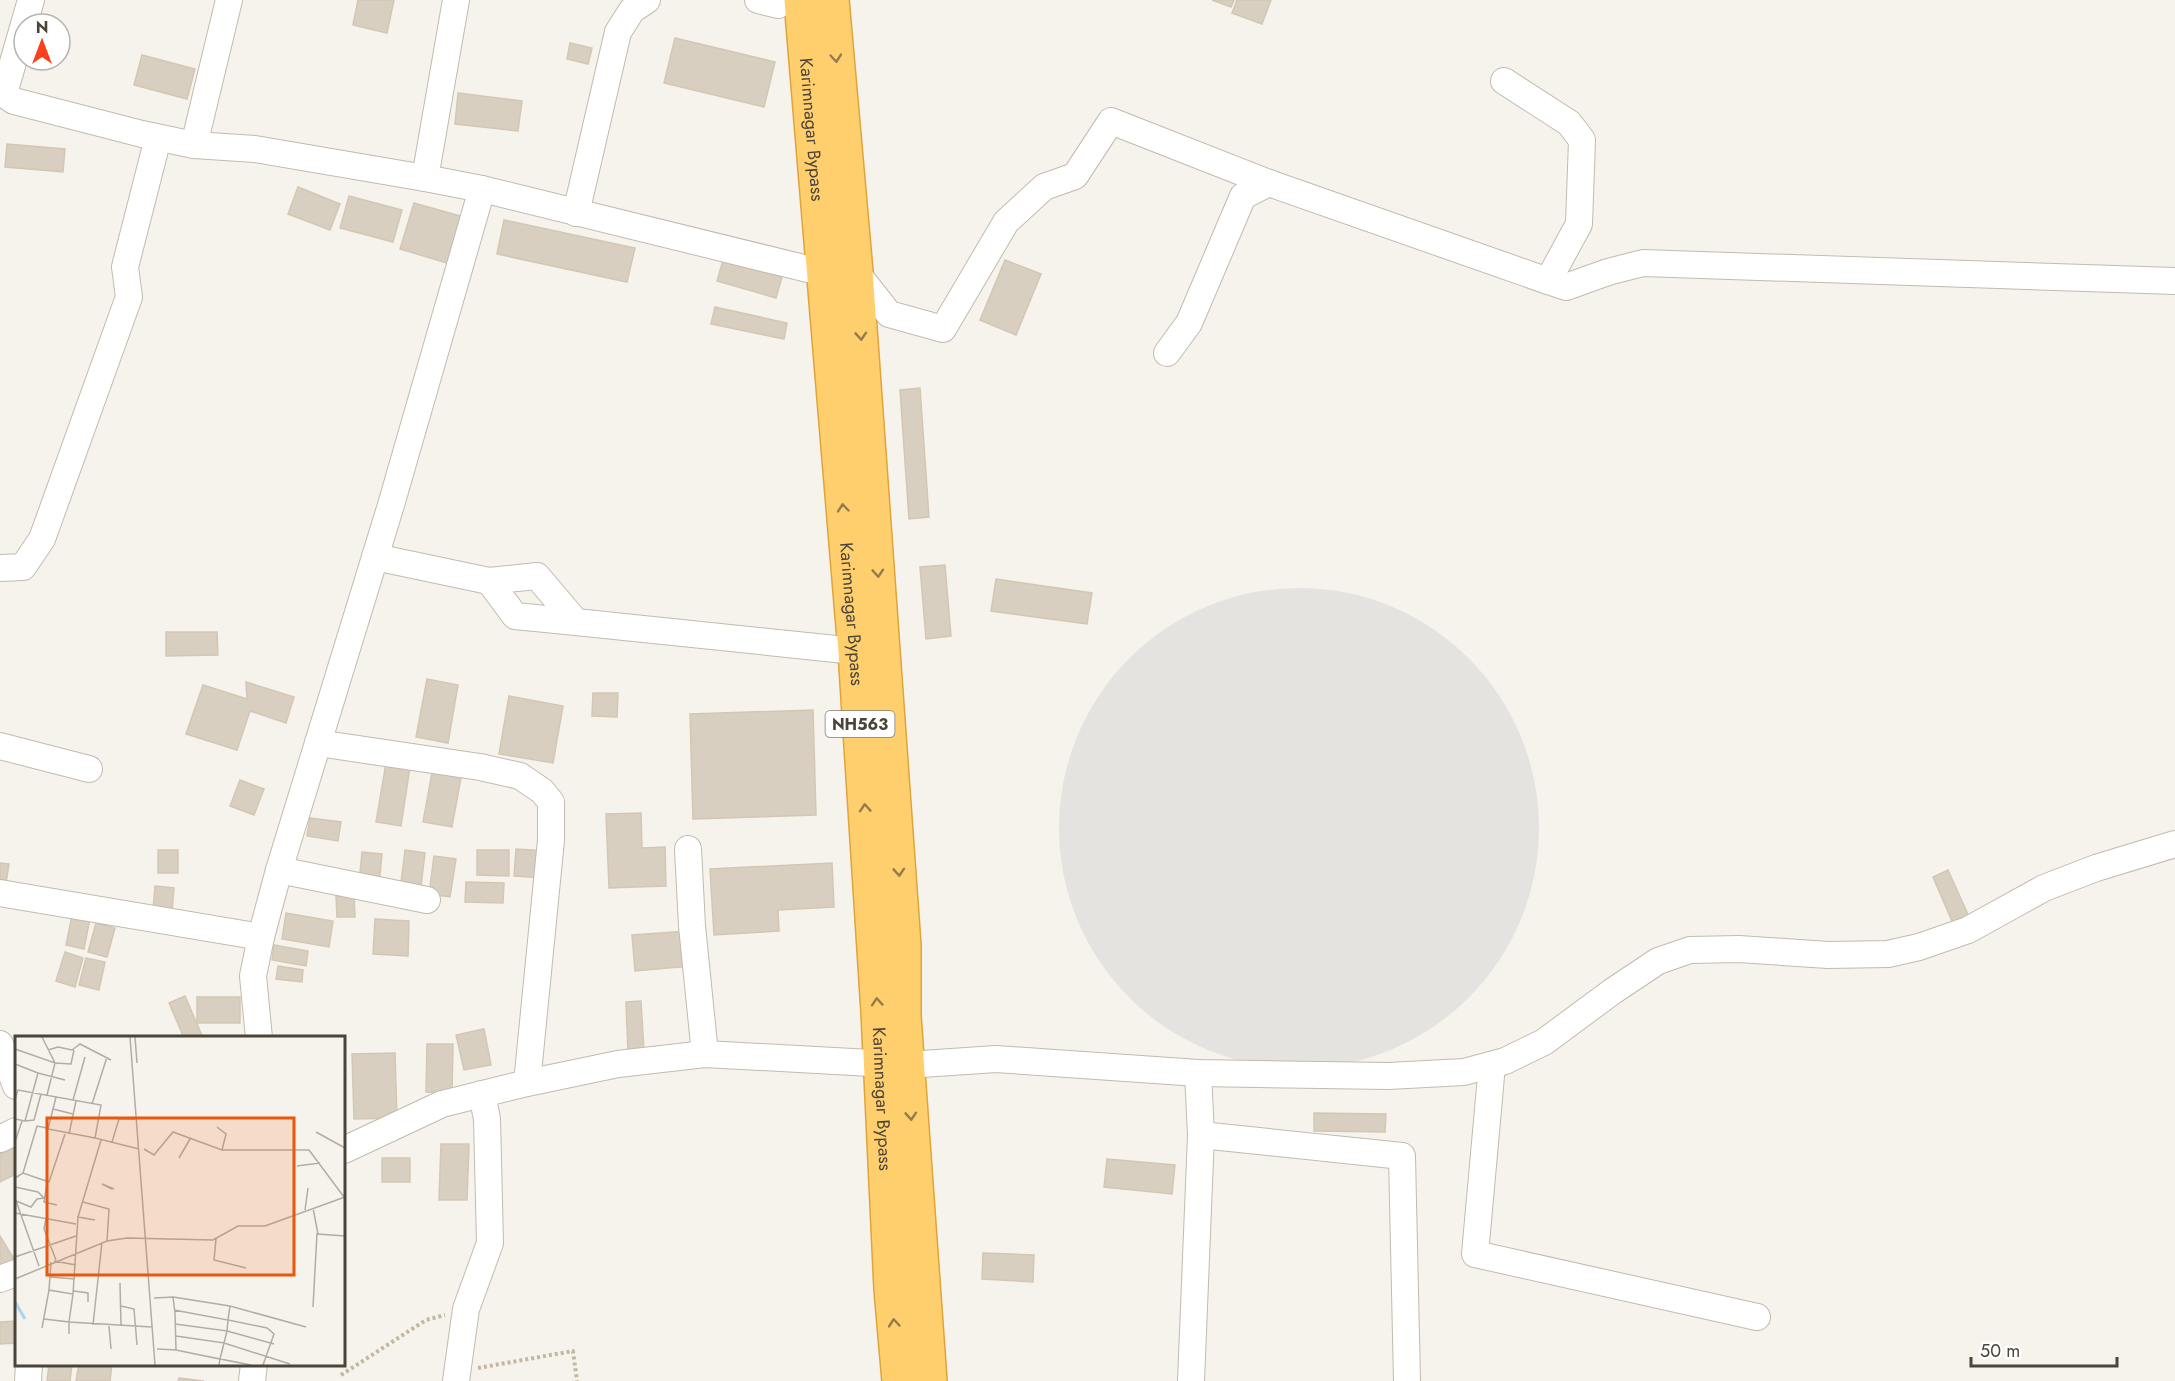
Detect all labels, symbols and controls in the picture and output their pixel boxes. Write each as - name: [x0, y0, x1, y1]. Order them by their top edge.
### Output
- north arrow: [12, 12, 72, 72]
- text: N: [36, 16, 48, 39]
- one-way arrow: [830, 54, 843, 63]
- street label: Karimnagar Bypass: [793, 57, 831, 202]
- one-way arrow: [854, 332, 867, 341]
- one-way arrow: [837, 504, 850, 513]
- street label: Karimnagar Bypass: [833, 541, 870, 686]
- one-way arrow: [871, 568, 884, 577]
- road number: NH563: [826, 711, 894, 737]
- one-way arrow: [859, 803, 872, 812]
- one-way arrow: [892, 867, 905, 876]
- one-way arrow: [871, 998, 884, 1007]
- street label: Karimnagar Bypass: [866, 1026, 898, 1171]
- inset map: [15, 1036, 345, 1366]
- one-way arrow: [904, 1112, 917, 1121]
- one-way arrow: [888, 1318, 901, 1327]
- scale bar: [1971, 1330, 2116, 1368]
- text: 50 m: [1980, 1338, 2020, 1364]

